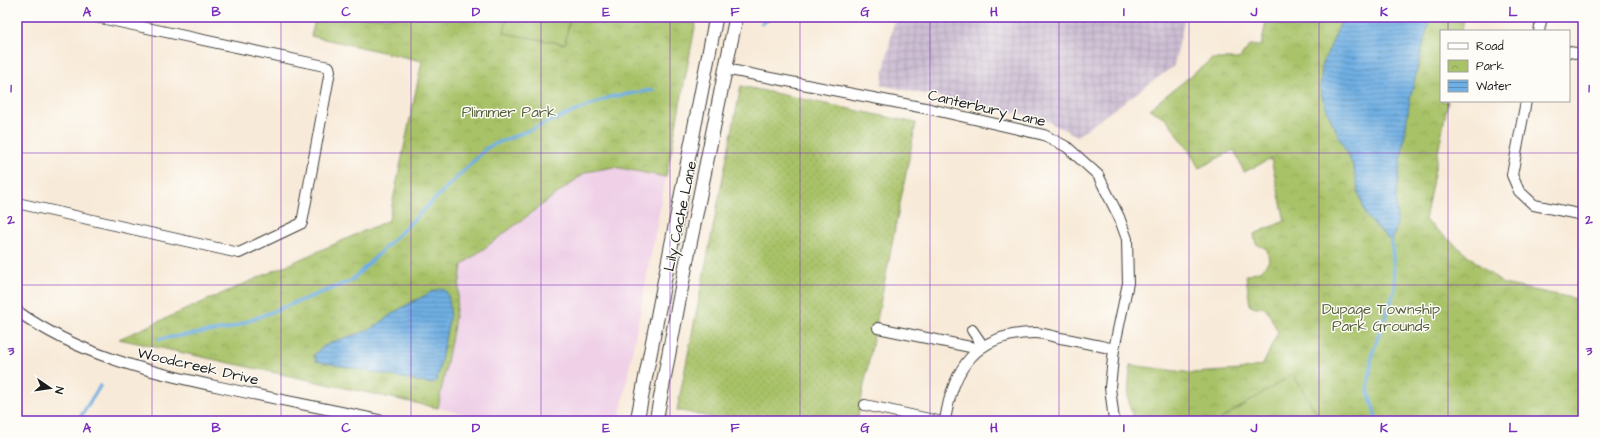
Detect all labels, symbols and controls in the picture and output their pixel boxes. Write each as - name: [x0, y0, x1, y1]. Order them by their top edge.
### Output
- text: A: [83, 3, 92, 21]
- text: B: [211, 3, 221, 21]
- text: C: [341, 3, 351, 21]
- text: D: [472, 3, 481, 21]
- text: E: [602, 3, 610, 21]
- text: F: [730, 3, 740, 21]
- text: G: [860, 3, 870, 21]
- text: H: [990, 3, 998, 21]
- text: I: [1123, 3, 1125, 21]
- text: J: [1250, 3, 1258, 21]
- text: K: [1380, 3, 1388, 21]
- text: L: [1508, 3, 1518, 21]
- legend: [1440, 30, 1570, 102]
- text: Road: [1476, 38, 1504, 55]
- text: Park: [1476, 58, 1504, 75]
- text: Water: [1476, 78, 1512, 95]
- text: 1: [10, 79, 12, 97]
- text: 1: [1588, 79, 1590, 97]
- street label: Canterbury Lane: [926, 85, 1048, 133]
- park label: Plimmer Park: [462, 102, 556, 123]
- street label: Lily Cache Lane: [659, 159, 703, 273]
- text: 2: [6, 211, 15, 229]
- text: 2: [1584, 211, 1593, 229]
- park label: Dupage Township Park Grounds: [1322, 299, 1440, 337]
- text: 3: [7, 342, 15, 360]
- street label: Woodcreek Drive: [135, 342, 261, 391]
- text: 3: [1585, 342, 1593, 360]
- north arrow: [30, 368, 70, 408]
- text: N: [51, 385, 67, 395]
- text: A: [83, 419, 92, 437]
- text: B: [211, 419, 221, 437]
- text: C: [341, 419, 351, 437]
- text: D: [472, 419, 481, 437]
- text: E: [602, 419, 610, 437]
- text: F: [730, 419, 740, 437]
- text: G: [860, 419, 870, 437]
- text: H: [990, 419, 998, 437]
- text: I: [1123, 419, 1125, 437]
- text: J: [1250, 419, 1258, 437]
- text: K: [1380, 419, 1388, 437]
- text: L: [1508, 419, 1518, 437]

